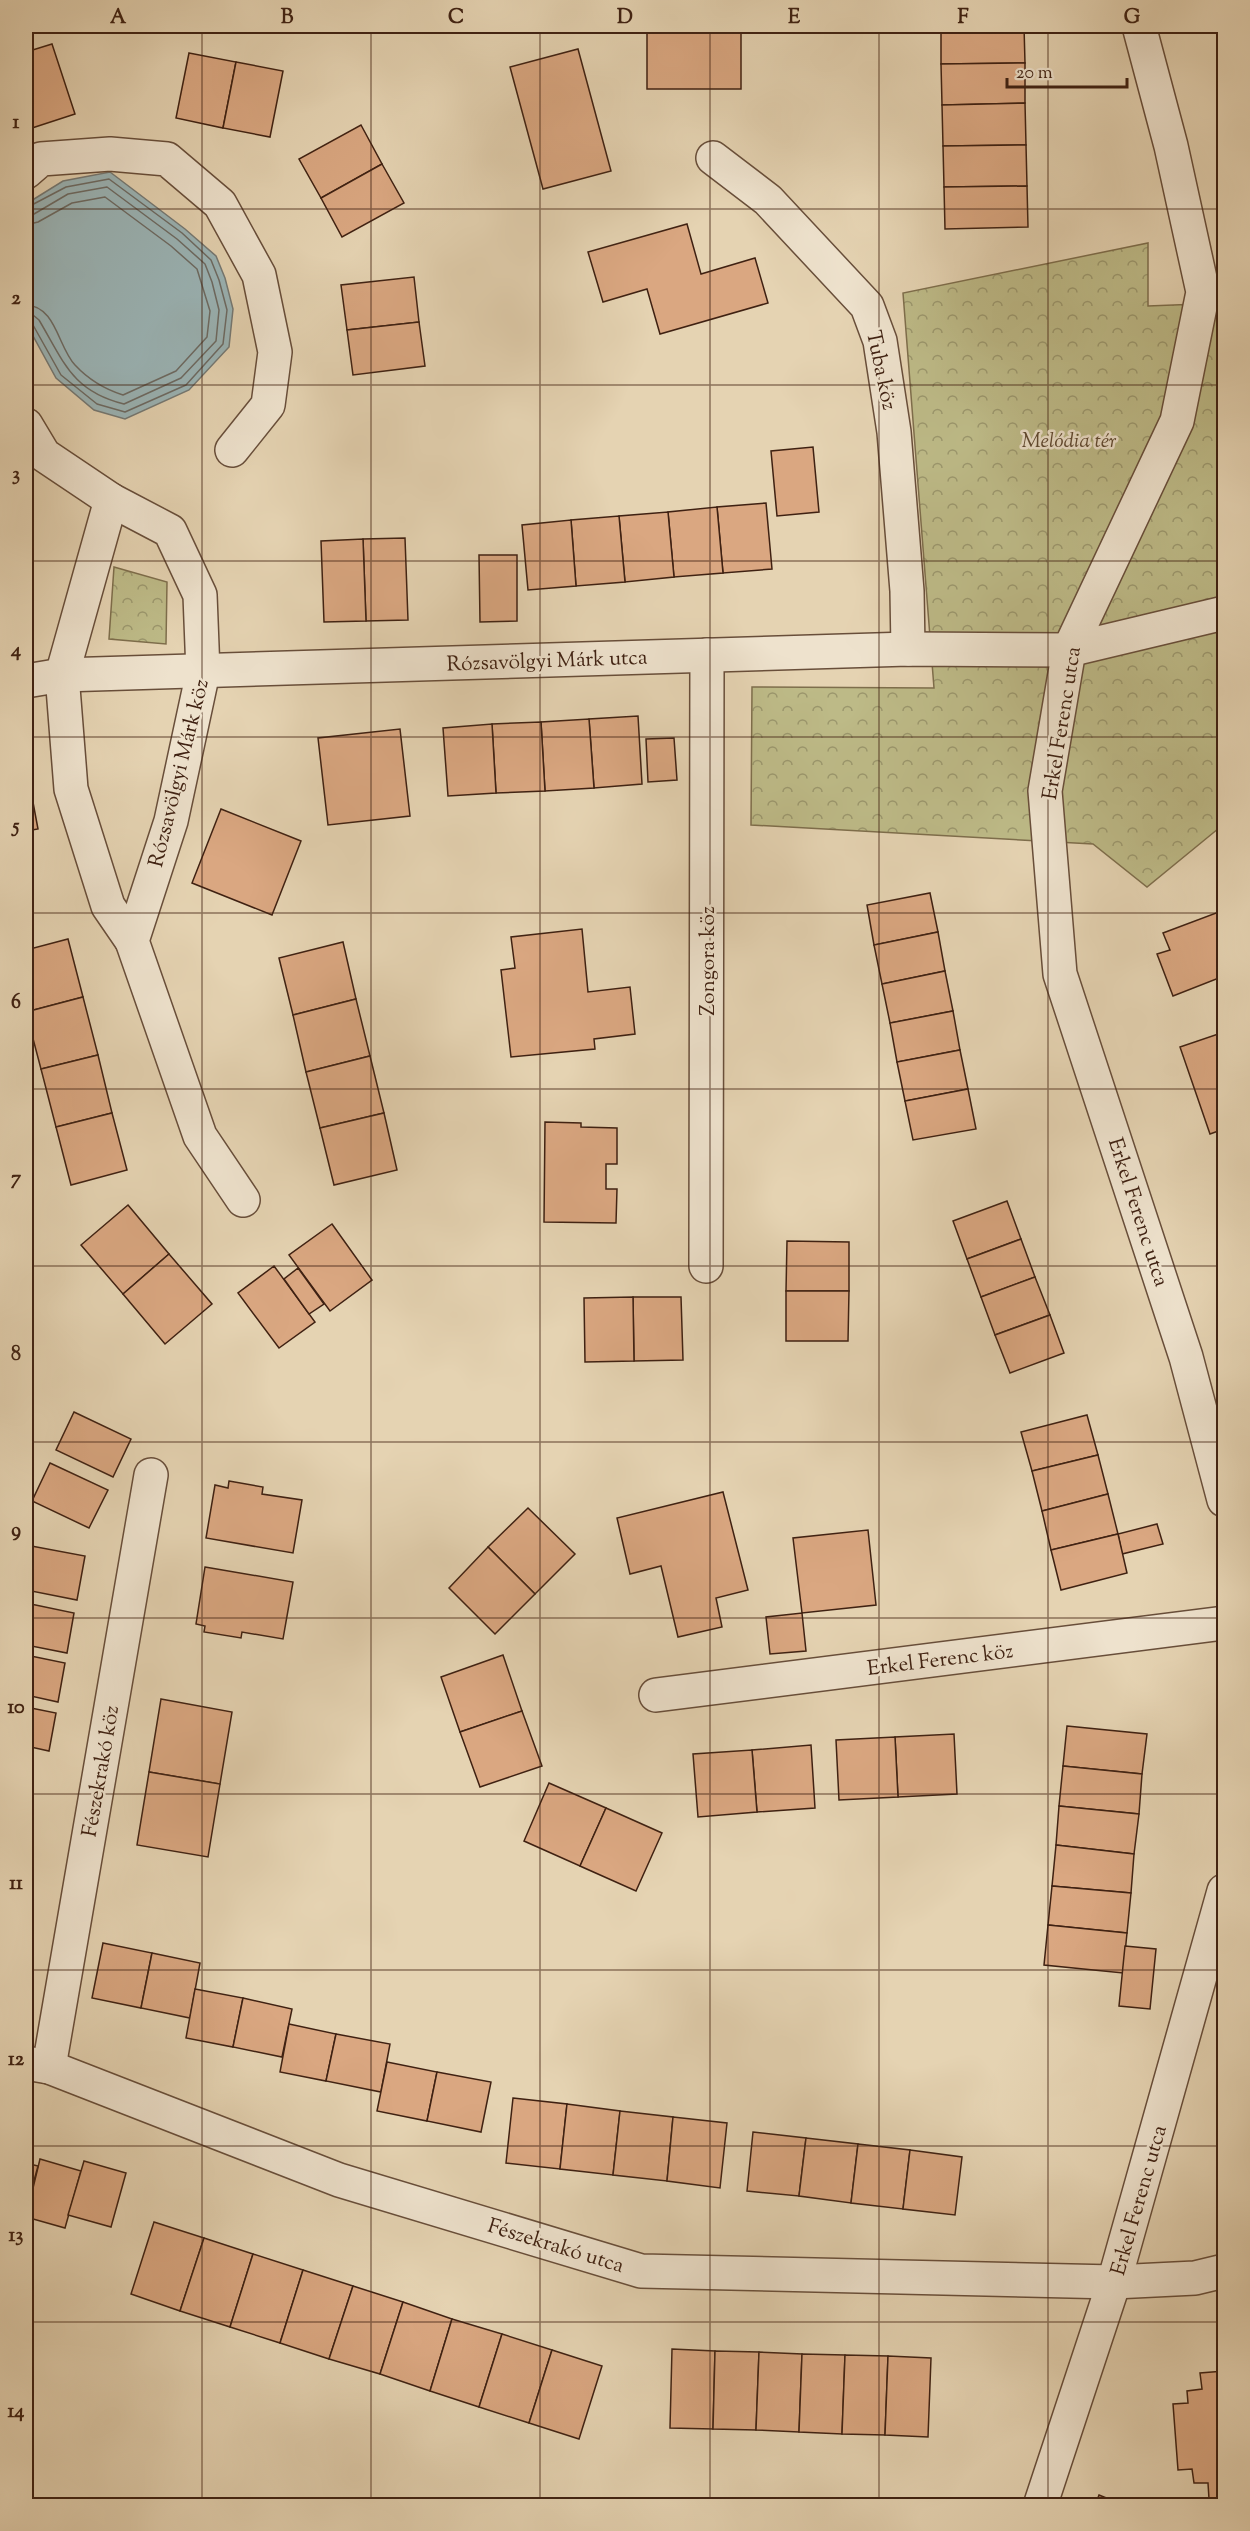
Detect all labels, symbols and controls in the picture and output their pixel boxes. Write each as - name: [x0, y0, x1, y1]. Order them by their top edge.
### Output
- text: A: [110, 4, 127, 33]
- text: B: [281, 4, 294, 33]
- text: C: [448, 4, 464, 33]
- text: D: [617, 4, 633, 33]
- text: E: [788, 4, 801, 33]
- text: F: [957, 4, 969, 33]
- text: G: [1124, 4, 1141, 33]
- scale bar: [1007, 51, 1127, 89]
- text: 20 m: [1016, 61, 1053, 87]
- text: 1: [13, 109, 20, 138]
- text: 2: [11, 285, 21, 314]
- street label: Tuba köz: [857, 328, 903, 413]
- park label: Melódia tér: [1021, 427, 1117, 457]
- text: 3: [12, 461, 20, 490]
- text: 4: [10, 637, 21, 666]
- street label: Rózsavölgyi Márk utca: [446, 643, 648, 680]
- street label: Erkel Ferenc utca: [1036, 644, 1090, 802]
- street label: Rózsavölgyi Márk köz: [142, 676, 218, 871]
- text: 5: [11, 813, 20, 842]
- street label: Zongora köz: [694, 906, 724, 1016]
- text: 6: [11, 989, 21, 1018]
- street label: Erkel Ferenc utca: [1099, 1134, 1175, 1291]
- text: 7: [11, 1165, 22, 1194]
- text: 8: [11, 1341, 21, 1370]
- text: 9: [11, 1517, 21, 1546]
- street label: Erkel Ferenc köz: [866, 1637, 1015, 1685]
- text: 10: [7, 1694, 25, 1723]
- street label: Fészekrakó köz: [76, 1703, 128, 1839]
- text: 11: [9, 1870, 23, 1899]
- text: 12: [8, 2046, 25, 2075]
- street label: Erkel Ferenc utca: [1104, 2122, 1176, 2279]
- street label: Fészekrakó utca: [484, 2212, 628, 2282]
- text: 13: [9, 2222, 23, 2251]
- text: 14: [8, 2398, 24, 2427]

